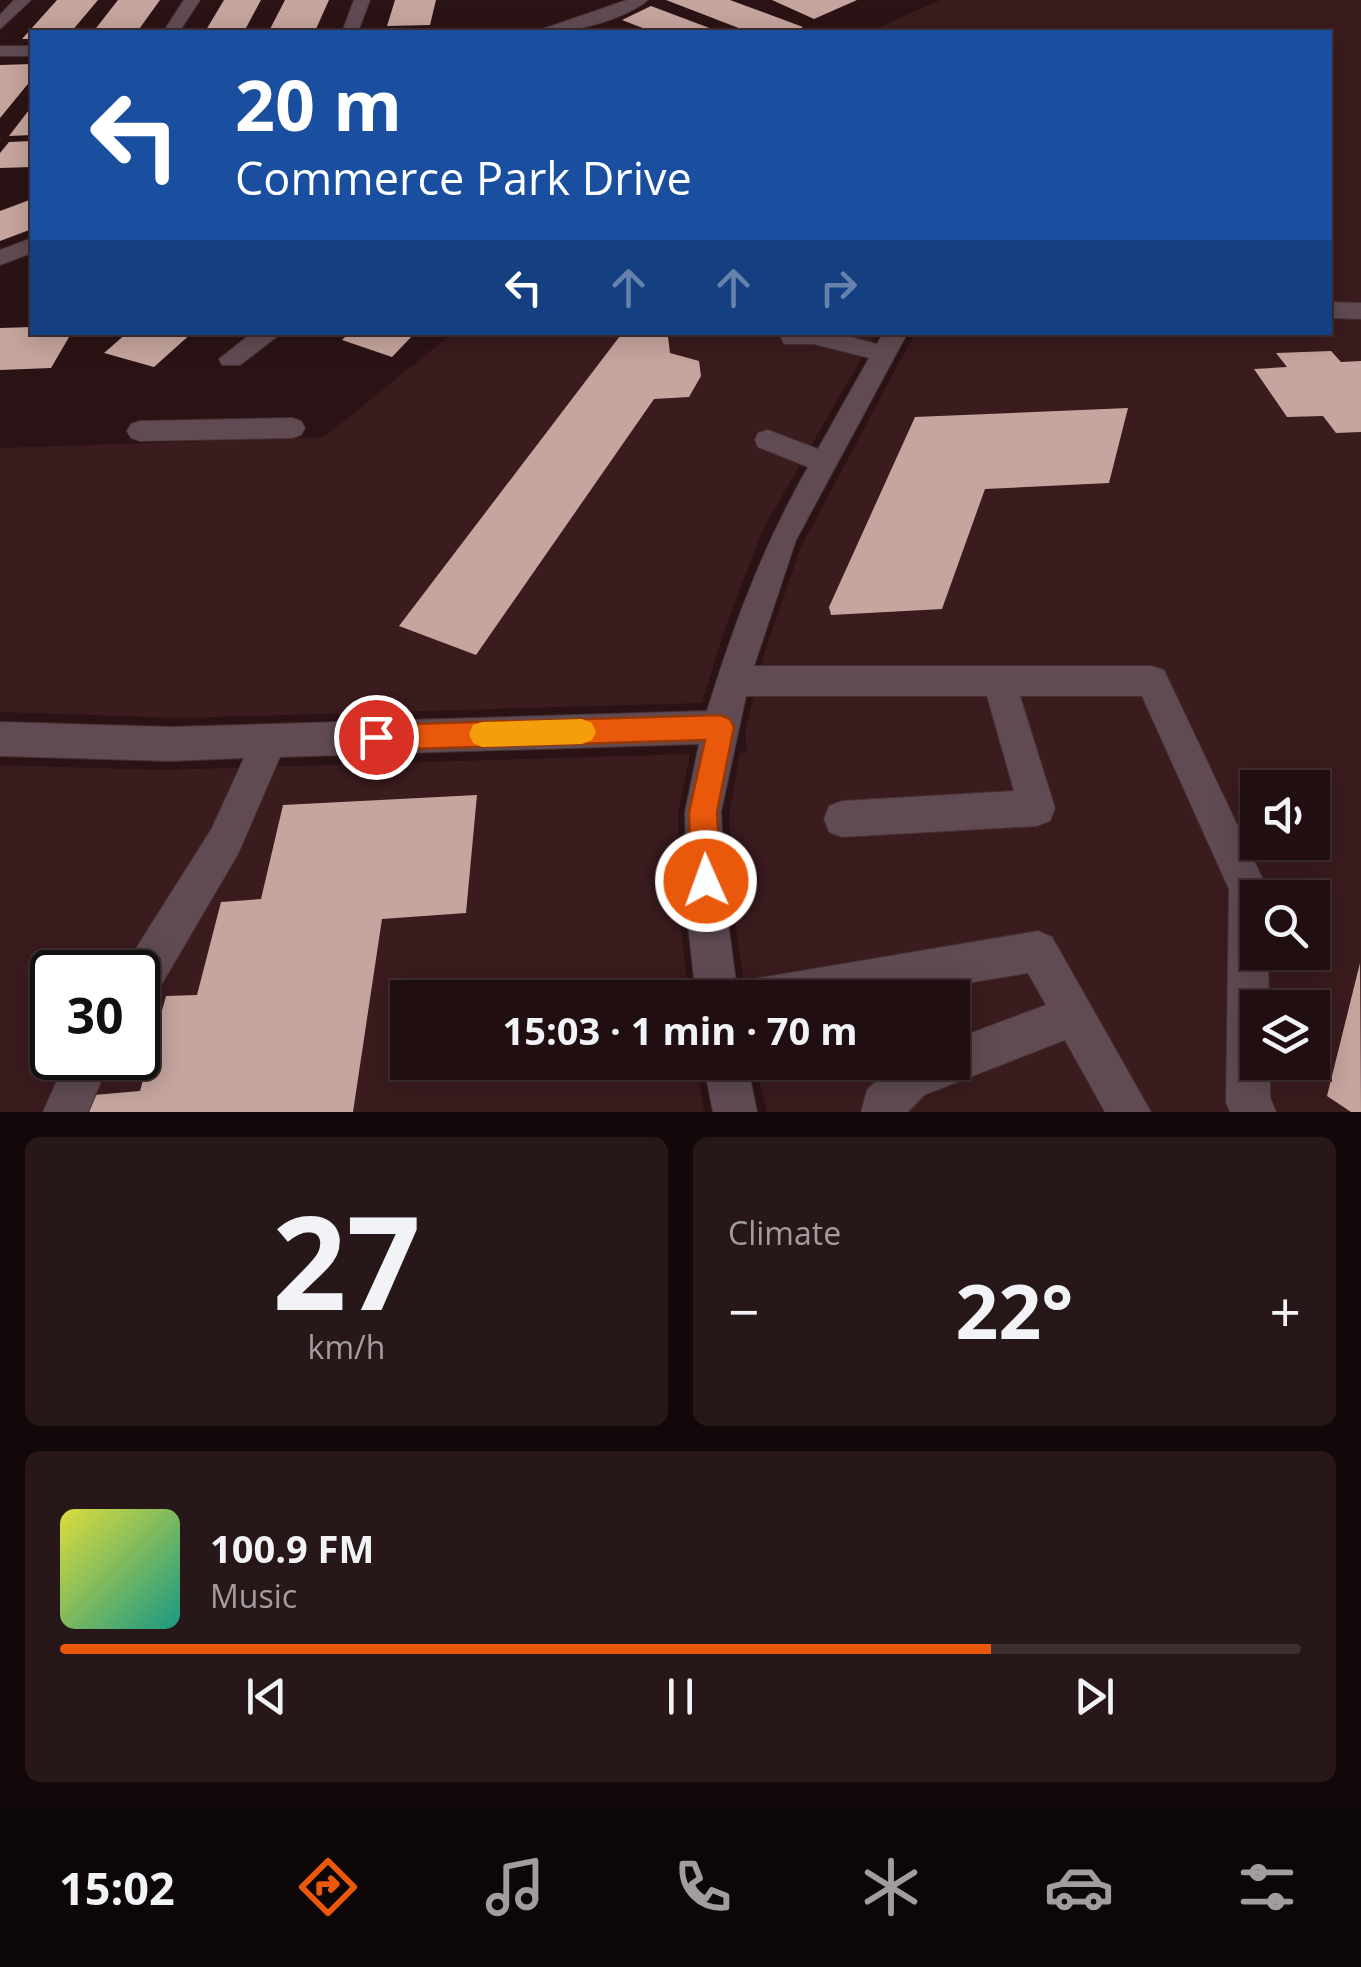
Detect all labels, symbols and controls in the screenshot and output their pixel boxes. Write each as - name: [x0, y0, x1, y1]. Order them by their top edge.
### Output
- text: 20 m: [235, 56, 402, 152]
- icon: left: [70, 70, 200, 200]
- text: Commerce Park Drive: [235, 147, 692, 208]
- icon: left: [496, 260, 551, 315]
- icon: ahead: [601, 260, 656, 315]
- icon: ahead: [706, 260, 761, 315]
- icon: right: [811, 260, 866, 315]
- pin: [334, 695, 419, 780]
- icon: arrive: [349, 710, 404, 765]
- map controls: [1240, 770, 1330, 1080]
- button: sound: [1240, 770, 1330, 860]
- position arrow: [654, 829, 758, 933]
- button: search: [1240, 880, 1330, 970]
- speed limit sign: 30: [30, 950, 160, 1080]
- button: layers: [1240, 990, 1330, 1080]
- text: 15:03 · 1 min · 70 m: [502, 1004, 858, 1056]
- text: 27: [272, 1171, 421, 1348]
- text: Climate: [728, 1211, 841, 1254]
- text: 22°: [956, 1259, 1073, 1361]
- text: −: [728, 1273, 759, 1348]
- text: +: [1270, 1273, 1301, 1348]
- text: km/h: [308, 1325, 385, 1368]
- text: 100.9 FM: [210, 1522, 374, 1574]
- text: Music: [210, 1574, 297, 1617]
- icon: previous: [239, 1669, 294, 1724]
- icon: pause: [653, 1669, 708, 1724]
- icon: next: [1067, 1669, 1122, 1724]
- icon: directions: [293, 1852, 363, 1922]
- icon: music: [480, 1852, 550, 1922]
- icon: phone: [668, 1852, 738, 1922]
- icon: climate: [856, 1852, 926, 1922]
- icon: car: [1044, 1852, 1114, 1922]
- icon: filters: [1232, 1852, 1302, 1922]
- text: 15:02: [59, 1857, 175, 1918]

